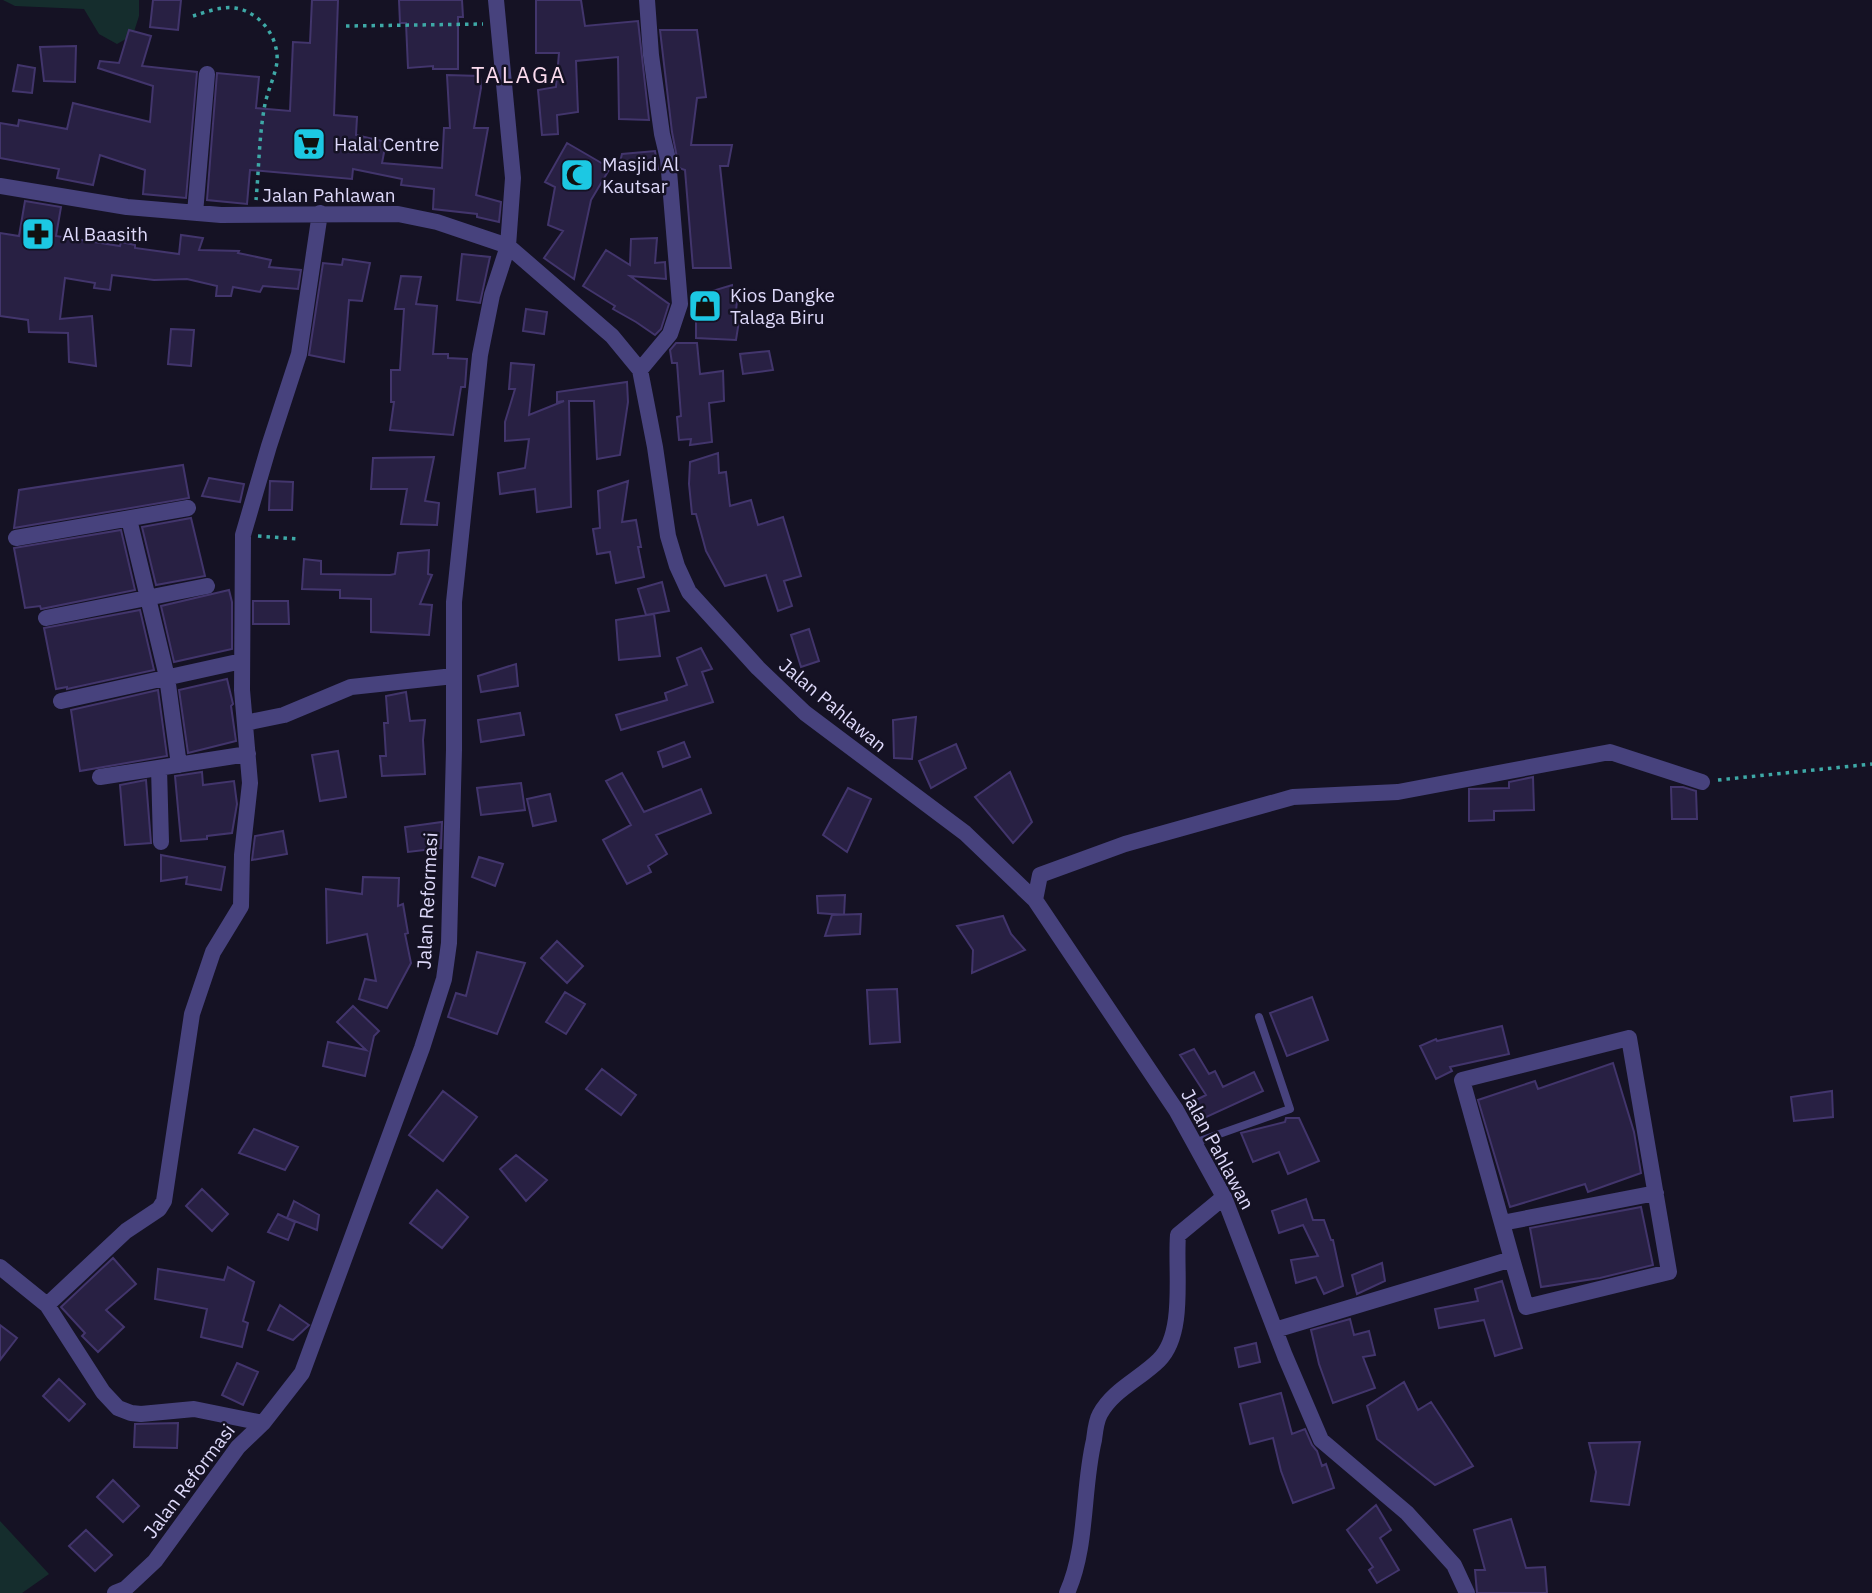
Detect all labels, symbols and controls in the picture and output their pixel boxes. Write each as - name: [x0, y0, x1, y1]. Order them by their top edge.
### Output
- district label: TALAGA: [471, 59, 567, 89]
- supermarket icon: Halal Centre: [290, 125, 328, 163]
- place label: Halal Centre: [334, 132, 440, 156]
- place label: Masjid Al Kautsar: [602, 152, 679, 198]
- mosque icon: Masjid Al Kautsar: [558, 156, 596, 194]
- street label: Jalan Pahlawan: [262, 183, 396, 207]
- pharmacy icon: Al Baasith: [19, 215, 57, 253]
- place label: Al Baasith: [62, 222, 148, 246]
- place label: Kios Dangke Talaga Biru: [730, 283, 835, 329]
- shop icon: Kios Dangke Talaga Biru: [686, 287, 724, 325]
- street label: Jalan Pahlawan: [774, 653, 892, 757]
- street label: Jalan Reformasi: [411, 832, 443, 970]
- street label: Jalan Pahlawan: [1176, 1085, 1260, 1213]
- street label: Jalan Reformasi: [138, 1419, 240, 1543]

